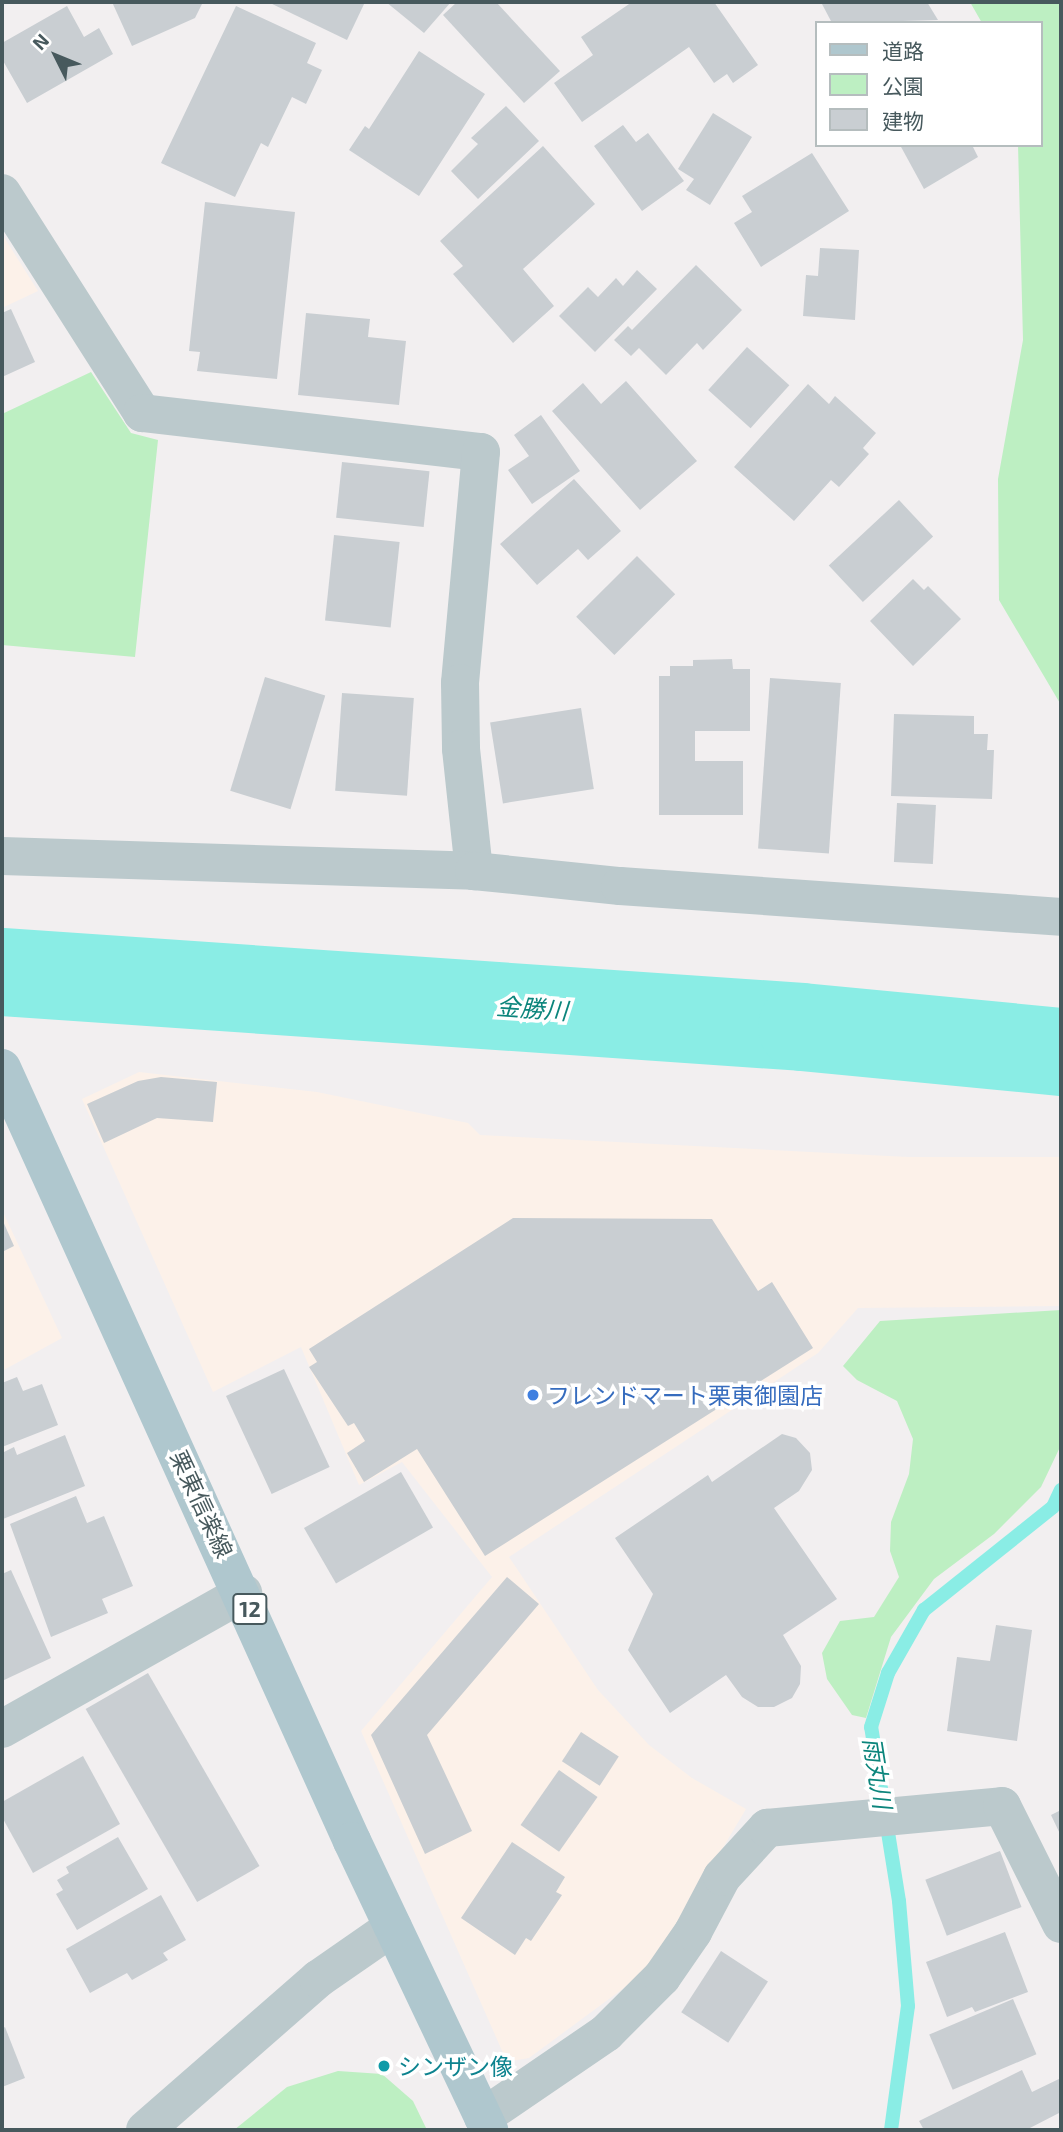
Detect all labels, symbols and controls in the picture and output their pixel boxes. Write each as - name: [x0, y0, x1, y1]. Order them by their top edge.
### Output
- north arrow: [21, 21, 91, 91]
- legend: [814, 21, 1042, 147]
- text: N: [27, 28, 53, 54]
- text: 道路: [882, 38, 924, 63]
- text: 公園: [882, 73, 924, 98]
- text: 建物: [882, 108, 924, 133]
- water label: 金勝川: [495, 991, 569, 1025]
- place label: フレンドマート栗東御園店: [547, 1381, 823, 1409]
- marker: フレンドマート栗東御園店: [525, 1387, 541, 1403]
- street label: 栗東信楽線: [165, 1446, 239, 1562]
- road number: 12: [231, 1592, 269, 1626]
- water label: 雨丸川: [858, 1735, 898, 1811]
- place label: シンザン像: [398, 2052, 513, 2080]
- marker: シンザン像: [376, 2058, 392, 2074]

